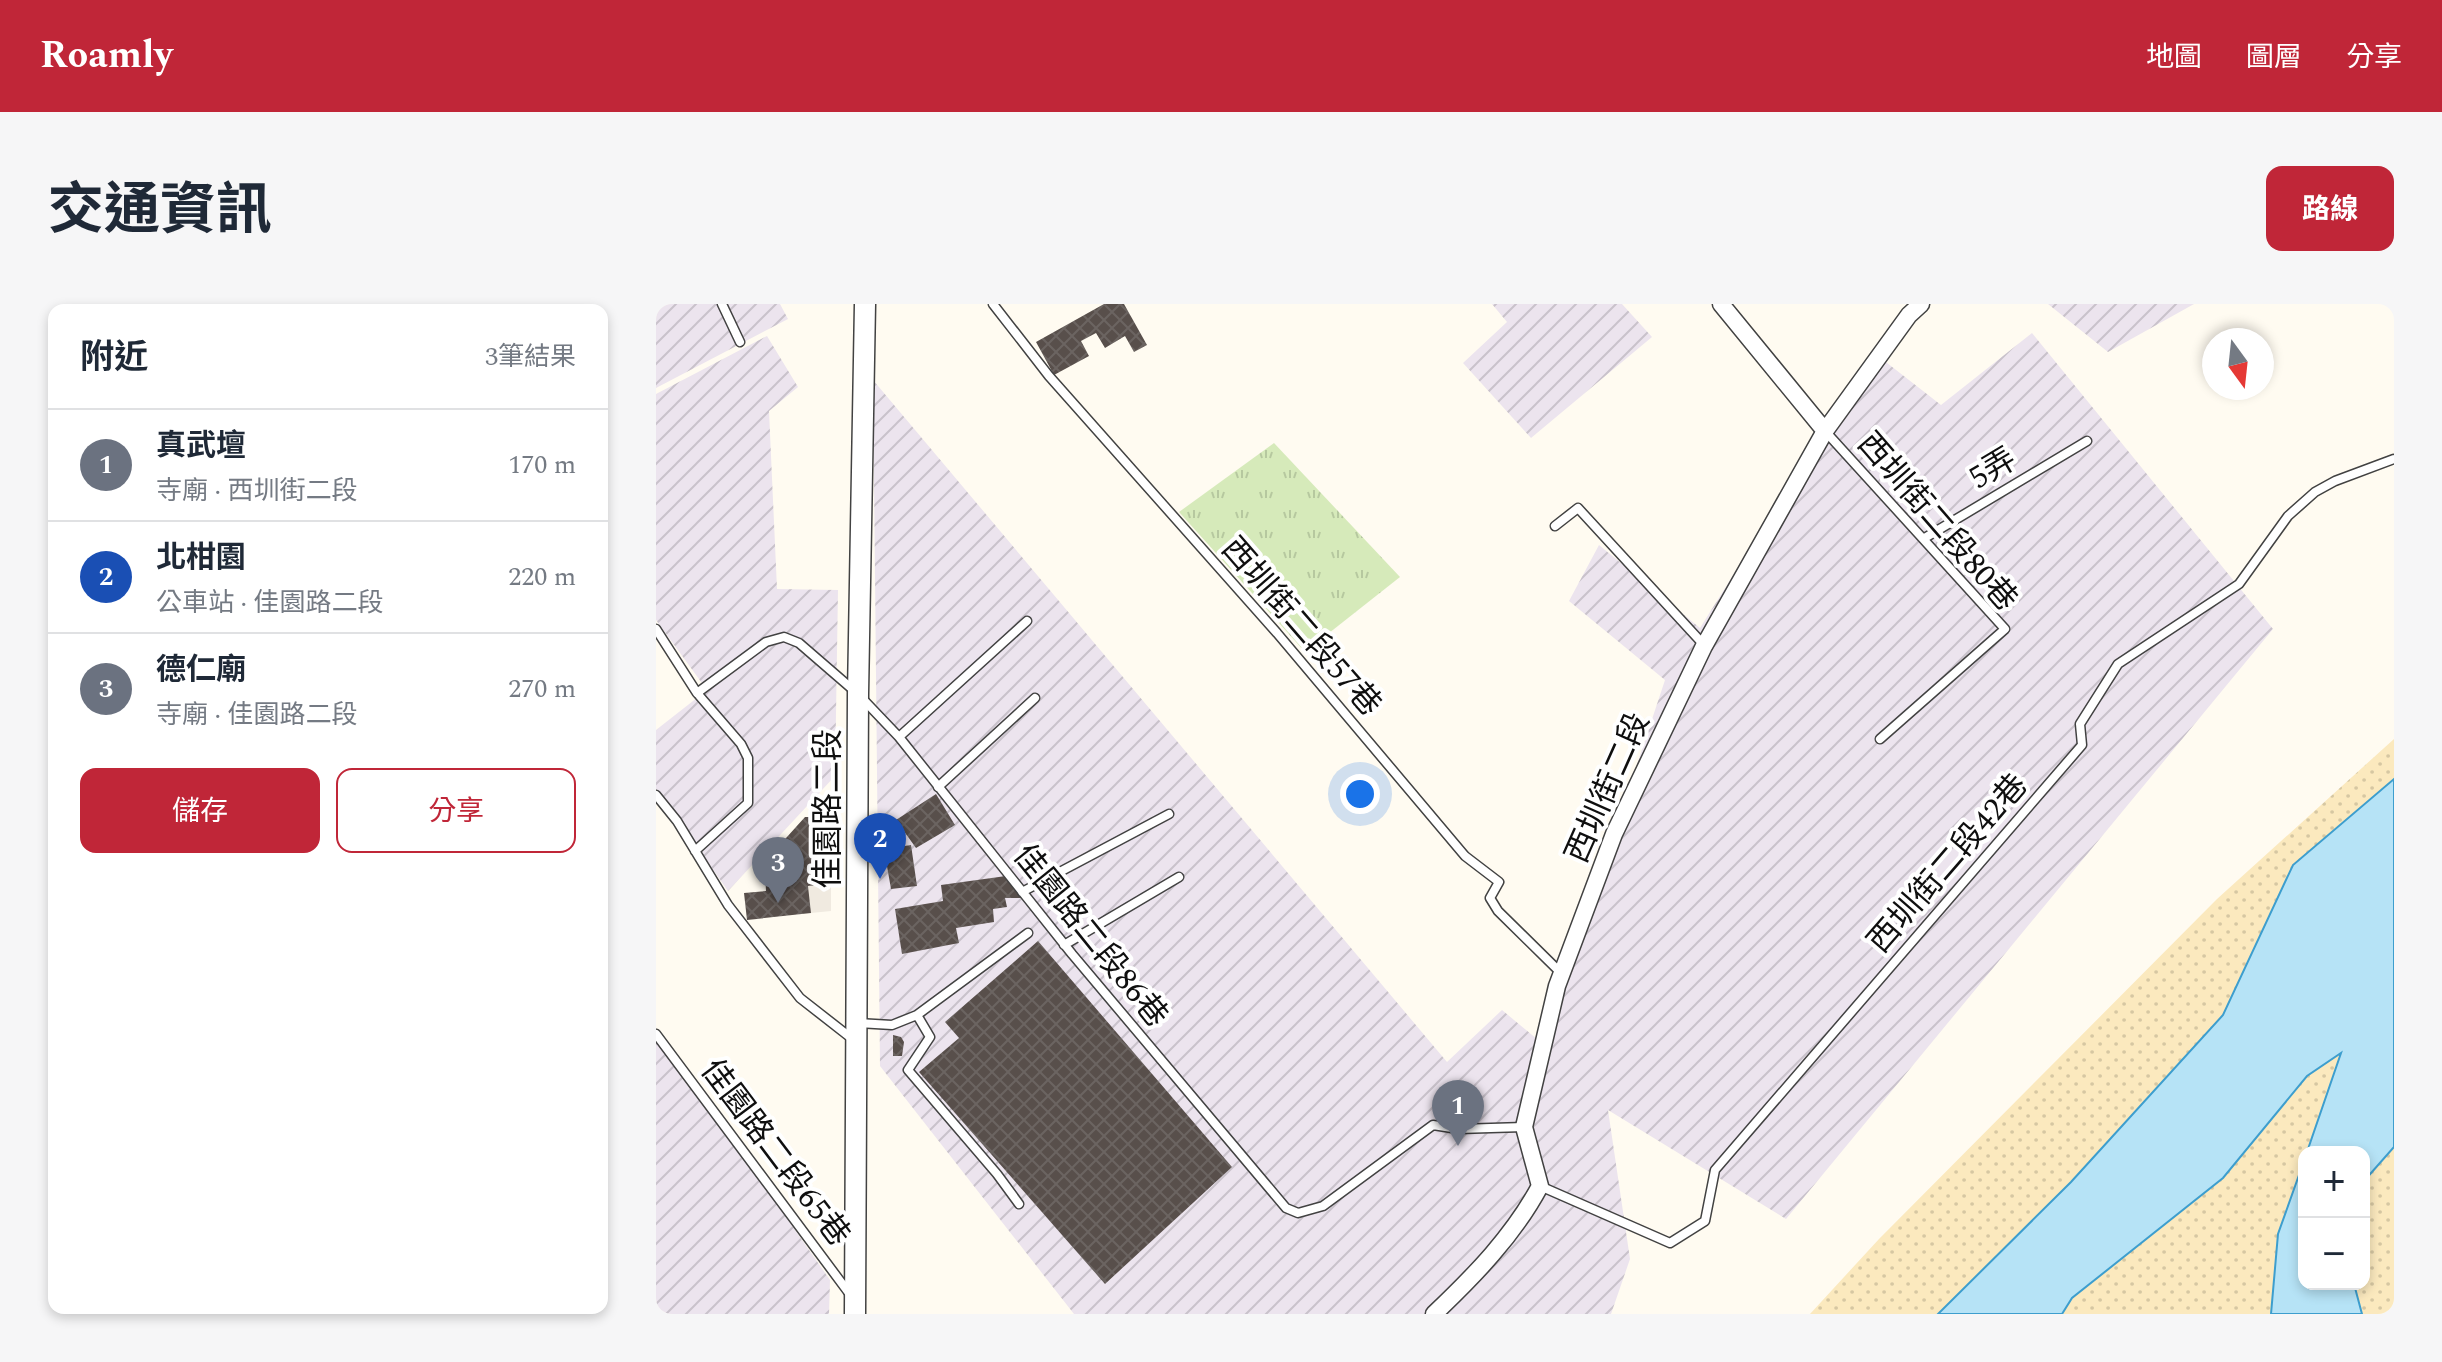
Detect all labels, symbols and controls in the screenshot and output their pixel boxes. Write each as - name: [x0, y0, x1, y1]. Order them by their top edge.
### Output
- text: Roamly: [40, 27, 173, 85]
- text: 地圖: [2146, 36, 2202, 79]
- text: 圖層: [2246, 36, 2302, 79]
- text: 分享: [2346, 36, 2402, 79]
- button: 路線: [2266, 166, 2394, 251]
- text: 交通資訊: [48, 169, 272, 254]
- north arrow: [2202, 328, 2274, 400]
- text: 附近: [80, 332, 148, 384]
- text: 3筆結果: [485, 337, 576, 377]
- street label: 西圳街二段80巷: [1845, 421, 2029, 623]
- text: 真武壇: [156, 423, 246, 469]
- street label: 5弄: [1960, 436, 2026, 502]
- text: 1: [99, 445, 113, 485]
- text: 170 m: [508, 445, 576, 485]
- text: 寺廟 · 西圳街二段: [156, 471, 358, 511]
- street label: 西圳街二段57巷: [1209, 526, 1393, 728]
- text: 北柑園: [156, 535, 246, 581]
- text: 2: [99, 557, 113, 597]
- text: 220 m: [508, 557, 576, 597]
- text: 公車站 · 佳園路二段: [156, 583, 384, 623]
- text: 德仁廟: [156, 647, 246, 693]
- text: 3: [99, 669, 113, 709]
- text: 270 m: [508, 669, 576, 709]
- text: 寺廟 · 佳園路二段: [156, 695, 358, 735]
- street label: 西圳街二段: [1553, 705, 1663, 871]
- street label: 佳園路二段: [804, 729, 853, 889]
- street label: 西圳街二段42巷: [1856, 763, 2040, 965]
- button: 儲存: [80, 768, 320, 853]
- button: 分享: [336, 768, 576, 853]
- your location: [1340, 774, 1380, 814]
- pin: 2: [854, 813, 906, 879]
- street label: 佳園路二段86巷: [1000, 834, 1180, 1038]
- pin: 3: [752, 837, 804, 903]
- street label: 佳園路二段65巷: [688, 1049, 862, 1257]
- pin: 1: [1432, 1080, 1484, 1146]
- map controls: [2298, 1146, 2370, 1290]
- button: +: [2298, 1146, 2370, 1218]
- button: −: [2298, 1218, 2370, 1290]

